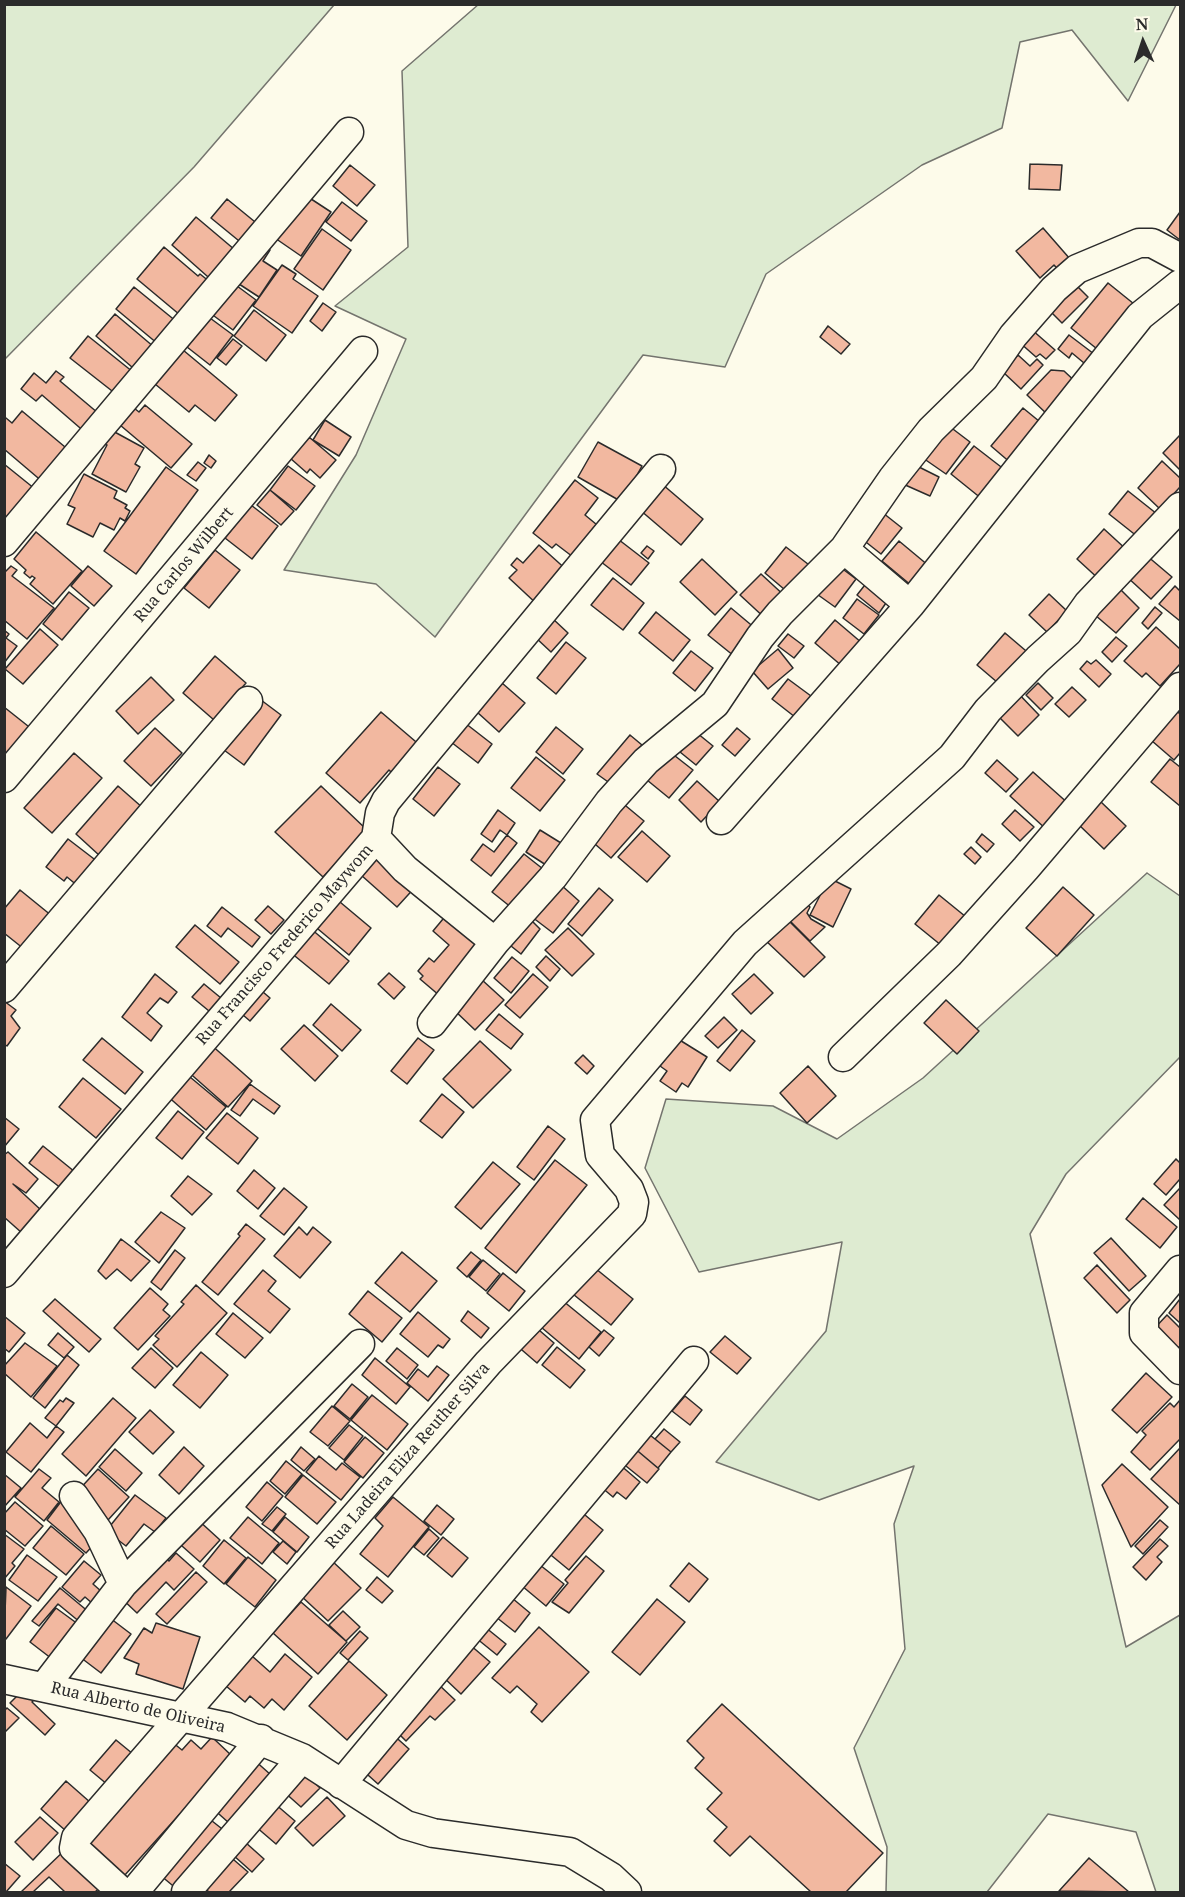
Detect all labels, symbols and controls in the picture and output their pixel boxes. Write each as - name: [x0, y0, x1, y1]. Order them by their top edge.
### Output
- north arrow: [1113, 12, 1173, 72]
- text: N: [1135, 13, 1149, 35]
- street label: Rua Carlos Wilbert: [130, 504, 238, 626]
- street label: Rua Francisco Frederico Maywom: [192, 841, 378, 1049]
- street label: Rua Ladeira Eliza Reuther Silva: [322, 1359, 494, 1553]
- street label: Rua Alberto de Oliveira: [49, 1679, 227, 1737]

